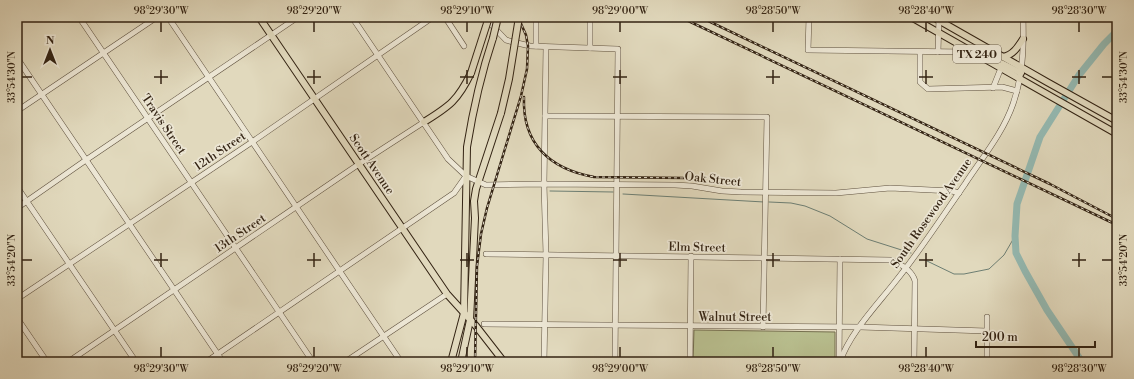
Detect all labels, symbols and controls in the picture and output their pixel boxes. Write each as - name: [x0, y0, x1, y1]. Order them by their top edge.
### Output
- text: 98°29'30"W: [134, 5, 189, 17]
- text: 98°29'20"W: [286, 5, 343, 17]
- text: 98°29'10"W: [440, 5, 495, 17]
- text: 98°29'00"W: [592, 5, 649, 17]
- text: 98°28'50"W: [745, 5, 801, 17]
- text: 98°28'40"W: [898, 5, 955, 17]
- text: 98°28'30"W: [1051, 5, 1107, 17]
- north arrow: [30, 30, 70, 70]
- text: N: [46, 34, 55, 48]
- road number: TX 240: [953, 45, 1001, 63]
- text: 33°54'30"N: [6, 50, 18, 103]
- text: 33°54'30"N: [1118, 50, 1130, 103]
- street label: Travis Street: [138, 91, 190, 158]
- street label: 12th Street: [192, 128, 249, 174]
- street label: Scott Avenue: [346, 131, 397, 198]
- street label: South Rosewood Avenue: [888, 155, 975, 271]
- street label: Oak Street: [684, 169, 743, 190]
- street label: 13th Street: [212, 210, 269, 256]
- text: 33°54'20"N: [6, 233, 18, 286]
- text: 33°54'20"N: [1118, 233, 1130, 286]
- street label: Elm Street: [668, 239, 727, 256]
- street label: Walnut Street: [697, 310, 772, 325]
- scale bar: [976, 323, 1095, 349]
- text: 200 m: [982, 330, 1018, 345]
- text: 98°29'30"W: [134, 363, 189, 375]
- text: 98°29'20"W: [286, 363, 343, 375]
- text: 98°29'10"W: [440, 363, 495, 375]
- text: 98°29'00"W: [592, 363, 649, 375]
- text: 98°28'50"W: [745, 363, 801, 375]
- text: 98°28'40"W: [898, 363, 955, 375]
- text: 98°28'30"W: [1051, 363, 1107, 375]

